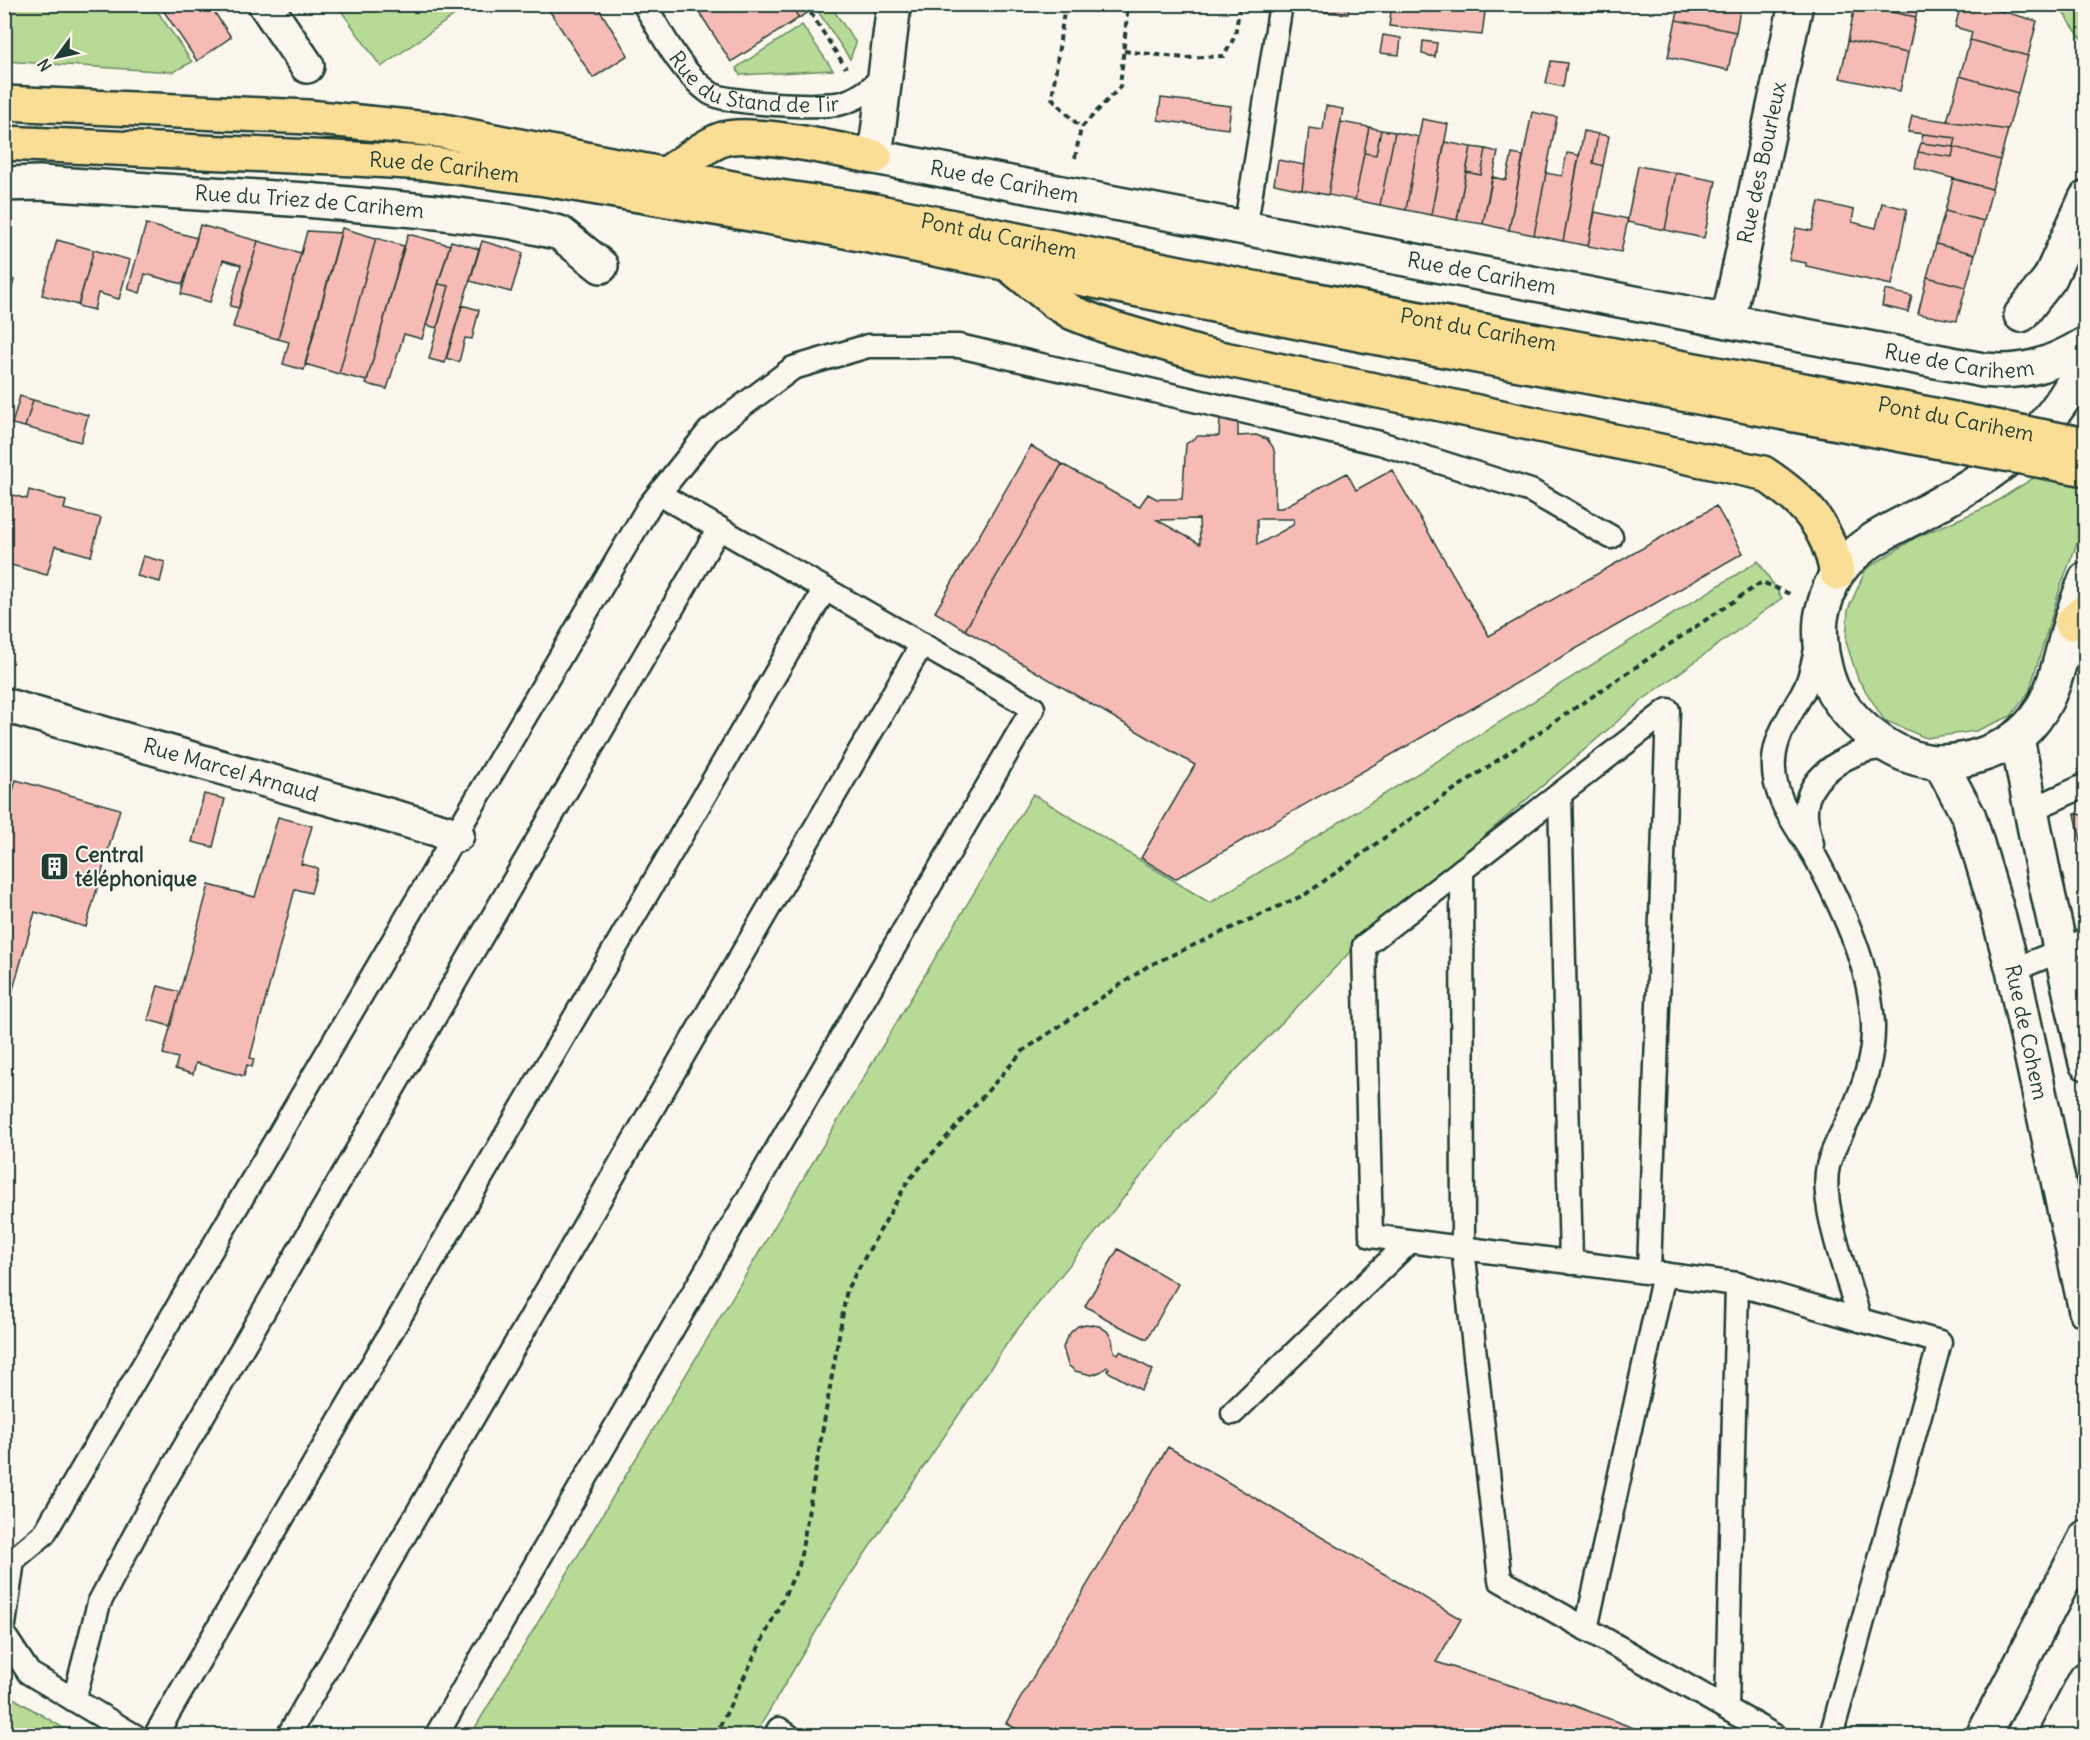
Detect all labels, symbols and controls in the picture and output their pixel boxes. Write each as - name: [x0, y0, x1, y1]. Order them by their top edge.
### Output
- north arrow: [27, 27, 87, 87]
- street label: Rue du Stand de Tir: [663, 46, 841, 118]
- text: N: [33, 55, 56, 75]
- street label: Rue des Bourleux: [1731, 79, 1792, 246]
- street label: Rue de Carihem: [368, 146, 521, 188]
- street label: Rue de Carihem: [928, 154, 1081, 209]
- street label: Rue du Triez de Carihem: [194, 179, 425, 224]
- street label: Pont du Carihem: [919, 207, 1079, 265]
- street label: Rue de Carihem: [1405, 246, 1559, 301]
- street label: Pont du Carihem: [1398, 302, 1559, 357]
- street label: Rue de Carihem: [1882, 337, 2036, 384]
- street label: Pont du Carihem: [1876, 390, 2036, 447]
- street label: Rue Marcel Arnaud: [140, 732, 322, 808]
- place label: Central téléphonique: [75, 841, 197, 892]
- building icon: Central téléphonique: [38, 851, 70, 883]
- street label: Rue de Cohem: [1999, 962, 2054, 1102]

